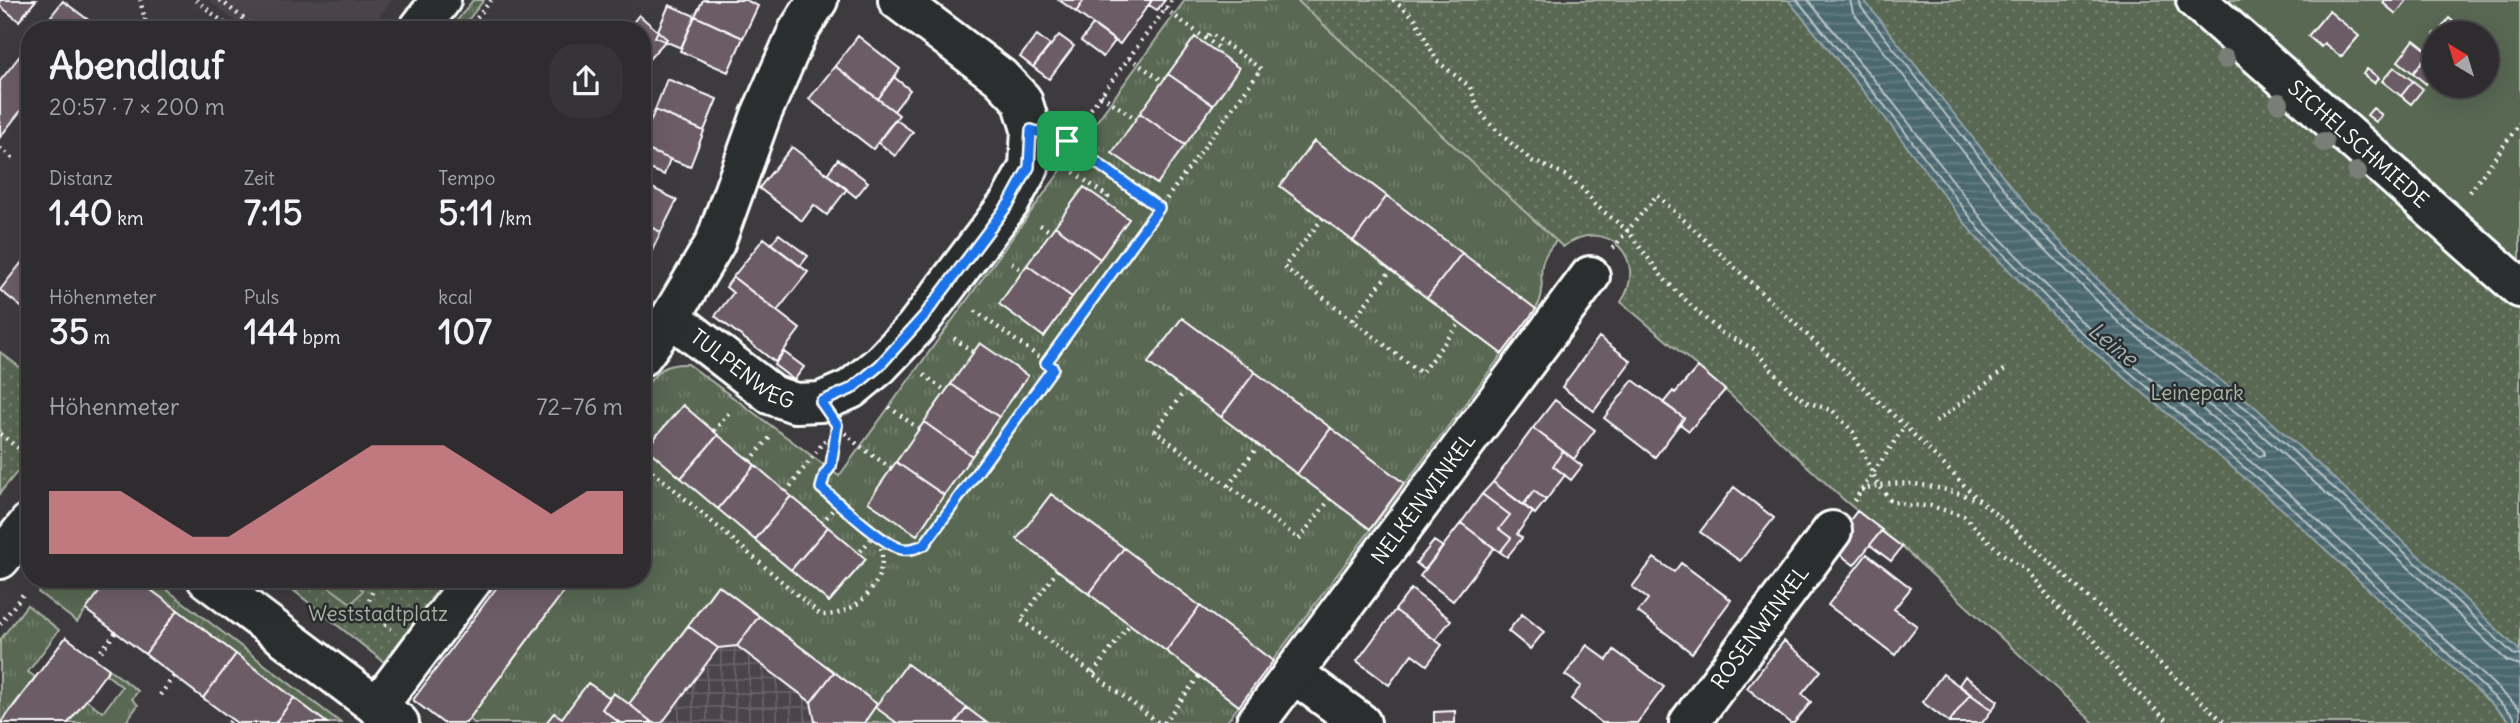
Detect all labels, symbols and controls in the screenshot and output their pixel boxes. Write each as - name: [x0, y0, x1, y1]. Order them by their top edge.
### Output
- north arrow: [2422, 21, 2499, 98]
- map controls: [2422, 21, 2499, 98]
- text: Abendlauf: [49, 42, 224, 89]
- button: share: [549, 44, 623, 118]
- street label: SICHELSCHMIEDE: [2283, 74, 2434, 213]
- text: 20:57 · 7 × 200 m: [49, 92, 225, 121]
- pin: [1037, 111, 1097, 171]
- icon: arrive: [1048, 122, 1086, 160]
- text: Distanz: [49, 166, 113, 190]
- text: Zeit: [244, 166, 275, 190]
- text: Tempo: [438, 166, 495, 190]
- text: 1.40: [49, 190, 113, 234]
- text: 7:15: [244, 190, 303, 234]
- text: 5:11: [438, 190, 494, 234]
- text: km: [113, 206, 144, 230]
- text: /km: [494, 206, 532, 230]
- text: Höhenmeter: [49, 285, 157, 309]
- text: Puls: [244, 285, 279, 309]
- text: kcal: [438, 285, 473, 309]
- text: 35: [49, 309, 89, 353]
- text: 144: [244, 309, 298, 353]
- text: 107: [438, 309, 492, 353]
- water label: Leine: [2083, 315, 2145, 373]
- street label: TULPENWEG: [685, 323, 798, 415]
- text: m: [89, 325, 110, 349]
- text: bpm: [298, 325, 341, 349]
- park label: Leinepark: [2150, 379, 2244, 406]
- text: Höhenmeter: [49, 392, 179, 421]
- text: 72–76 m: [536, 392, 623, 421]
- street label: NELKENWINKEL: [1365, 427, 1481, 570]
- street label: ROSENWINKEL: [1705, 560, 1815, 694]
- park label: Weststadtplatz: [308, 600, 448, 627]

